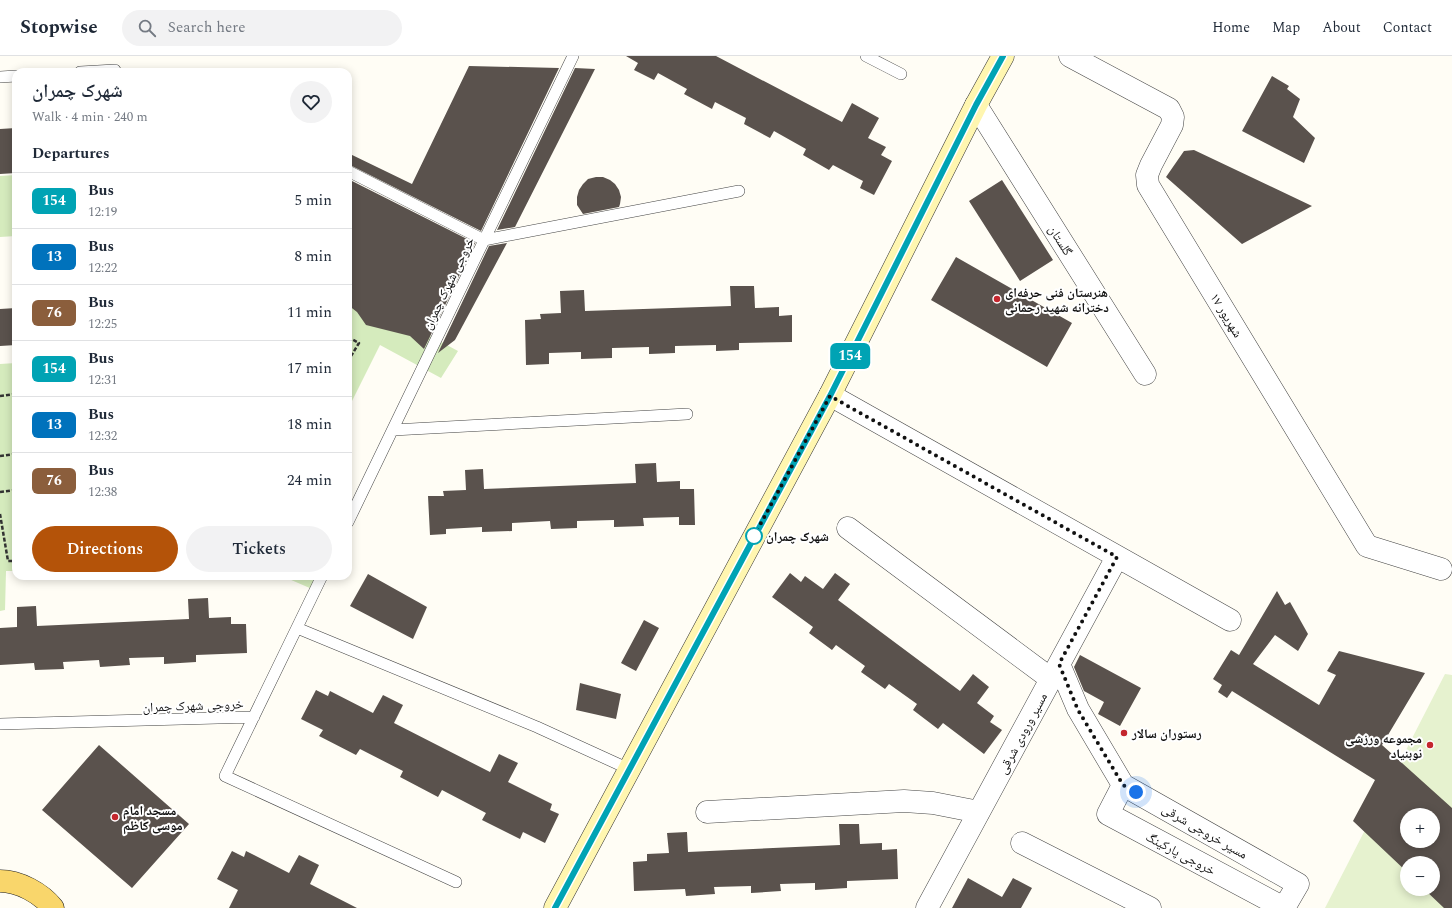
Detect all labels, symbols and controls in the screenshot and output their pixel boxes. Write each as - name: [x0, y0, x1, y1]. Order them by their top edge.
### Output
- search box: [122, 10, 402, 46]
- text: Stopwise: [20, 13, 98, 42]
- text: Search here: [168, 16, 245, 39]
- icon: search: [136, 17, 158, 39]
- text: Home: [1212, 17, 1250, 38]
- text: Map: [1272, 17, 1300, 38]
- text: About: [1322, 17, 1361, 38]
- text: Contact: [1383, 17, 1432, 38]
- text: شهرک چمران: [32, 77, 123, 106]
- button: heart: [290, 81, 332, 123]
- text: Walk · 4 min · 240 m: [32, 107, 148, 127]
- text: Departures: [32, 142, 110, 165]
- text: Bus: [88, 179, 114, 202]
- text: 5 min: [294, 189, 332, 212]
- text: 154: [42, 190, 66, 211]
- text: 12:19: [88, 202, 117, 222]
- street label: گلستان: [1043, 221, 1078, 260]
- street label: خروجی شهرک چمران: [418, 234, 480, 333]
- text: Bus: [88, 235, 114, 258]
- text: 8 min: [294, 245, 332, 268]
- text: 13: [46, 246, 62, 267]
- text: 12:22: [88, 258, 117, 278]
- place label: هنرستان فنی حرفه‌ای دخترانه شهید رحمانی: [1005, 283, 1109, 318]
- street label: ۱۷ شهریور: [1205, 289, 1247, 342]
- text: Bus: [88, 291, 114, 314]
- marker: هنرستان فنی حرفه‌ای دخترانه شهید رحمانی: [992, 294, 1002, 304]
- text: 11 min: [287, 301, 332, 324]
- text: 76: [46, 302, 62, 323]
- text: 12:25: [88, 314, 117, 334]
- line badge: 154: [827, 343, 873, 369]
- text: 154: [838, 345, 862, 366]
- text: Bus: [88, 347, 114, 370]
- text: 17 min: [287, 357, 332, 380]
- text: 154: [42, 358, 66, 379]
- text: 12:31: [88, 370, 117, 390]
- text: Bus: [88, 403, 114, 426]
- text: 18 min: [287, 413, 332, 436]
- text: 13: [46, 414, 62, 435]
- text: 12:32: [88, 426, 117, 446]
- text: Bus: [88, 459, 114, 482]
- text: 24 min: [287, 469, 332, 492]
- text: 76: [46, 470, 62, 491]
- text: 12:38: [88, 482, 117, 502]
- button: Directions: [32, 526, 178, 572]
- button: Tickets: [186, 526, 332, 572]
- marker: شهرک چمران: [745, 527, 763, 545]
- place label: شهرک چمران: [766, 527, 829, 547]
- street label: مسیر ورودی شرقی: [993, 689, 1053, 778]
- street label: خروجی شهرک چمران: [142, 694, 244, 718]
- place label: رستوران سالار: [1131, 724, 1202, 744]
- marker: رستوران سالار: [1119, 728, 1129, 738]
- place label: مجموعه ورزشی نوبنیاد: [1345, 729, 1422, 764]
- marker: مجموعه ورزشی نوبنیاد: [1425, 740, 1435, 750]
- your location: [1126, 782, 1146, 802]
- street label: مسیر خروجی شرقی: [1158, 799, 1251, 865]
- place label: مسجد امام موسی کاظم: [123, 801, 183, 836]
- map controls: [1400, 808, 1440, 896]
- button: +: [1400, 808, 1440, 848]
- marker: مسجد امام موسی کاظم: [110, 812, 120, 822]
- street label: خروجی پارکینگ: [1142, 827, 1219, 881]
- button: −: [1400, 856, 1440, 896]

